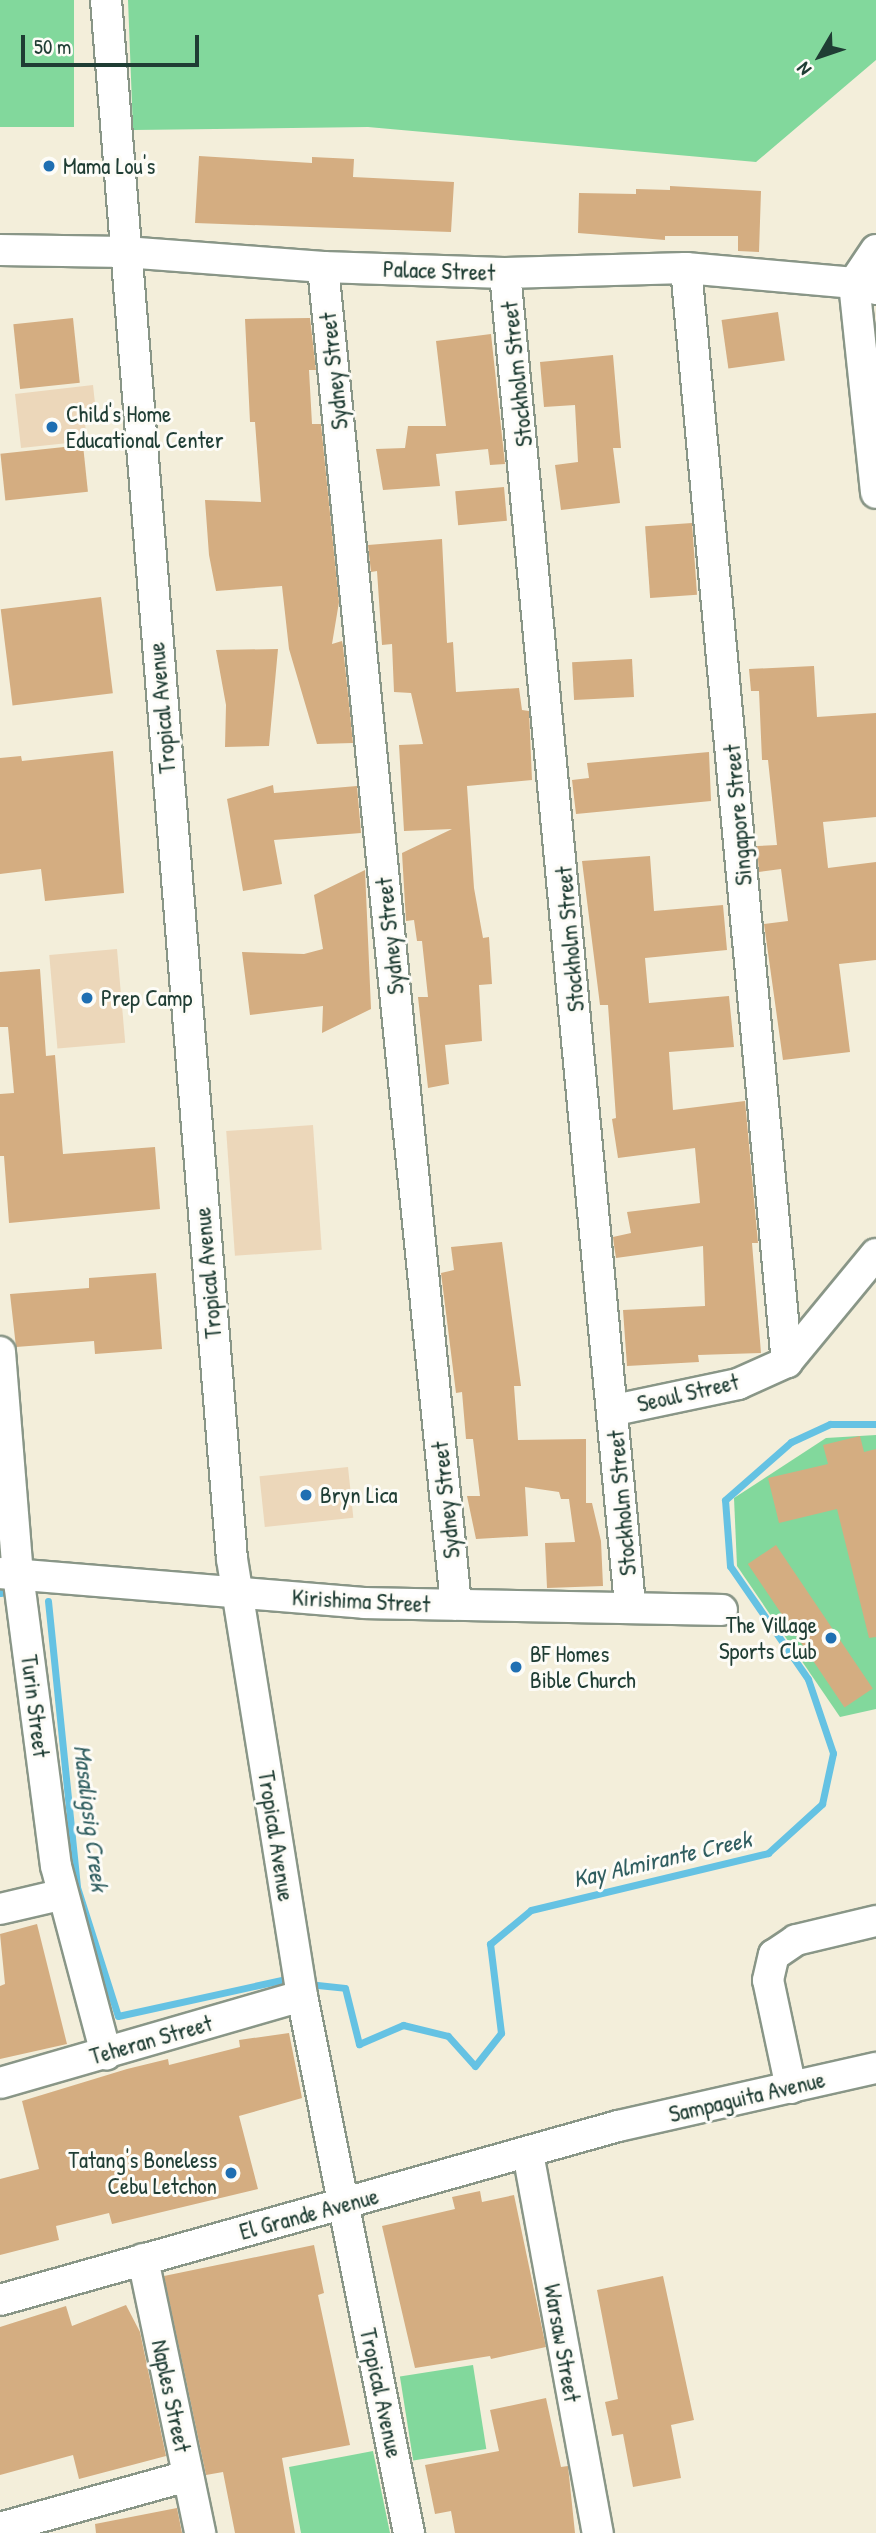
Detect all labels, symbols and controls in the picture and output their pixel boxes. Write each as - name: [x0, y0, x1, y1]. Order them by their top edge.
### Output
- scale bar: [24, 21, 203, 65]
- north arrow: [785, 21, 855, 91]
- text: 50 m: [34, 32, 71, 61]
- text: N: [790, 57, 817, 81]
- place label: Mama Lou's: [63, 152, 155, 180]
- marker: Mama Lou's: [41, 158, 57, 174]
- street label: Palace Street: [382, 255, 496, 287]
- street label: Stockholm Street: [496, 300, 538, 448]
- street label: Sydney Street: [314, 311, 354, 431]
- place label: Child's Home Educational Center: [66, 400, 224, 454]
- marker: Child's Home Educational Center: [44, 419, 60, 435]
- street label: Tropical Avenue: [143, 641, 181, 775]
- street label: Singapore Street: [718, 743, 758, 887]
- street label: Stockholm Street: [550, 865, 590, 1013]
- street label: Sydney Street: [370, 876, 410, 996]
- place label: Prep Camp: [101, 984, 192, 1012]
- marker: Prep Camp: [79, 990, 95, 1006]
- street label: Tropical Avenue: [189, 1206, 227, 1340]
- street label: Seoul Street: [635, 1368, 741, 1418]
- street label: Stockholm Street: [602, 1429, 642, 1577]
- street label: Sydney Street: [426, 1440, 466, 1560]
- place label: Bryn Lica: [320, 1481, 398, 1509]
- marker: Bryn Lica: [298, 1487, 314, 1503]
- street label: Kirishima Street: [291, 1584, 431, 1618]
- place label: The Village Sports Club: [719, 1611, 817, 1665]
- marker: The Village Sports Club: [823, 1630, 839, 1646]
- place label: BF Homes Bible Church: [530, 1640, 636, 1694]
- street label: Turin Street: [15, 1653, 55, 1759]
- marker: BF Homes Bible Church: [508, 1659, 524, 1675]
- water label: Masaligsig Creek: [68, 1743, 114, 1893]
- street label: Tropical Avenue: [252, 1769, 300, 1903]
- water label: Kay Almirante Creek: [570, 1825, 754, 1893]
- street label: Teheran Street: [87, 2009, 215, 2071]
- street label: Sampaguita Avenue: [666, 2066, 828, 2128]
- place label: Tatang's Boneless Cebu Letchon: [68, 2146, 217, 2200]
- marker: Tatang's Boneless Cebu Letchon: [223, 2165, 239, 2181]
- street label: El Grande Avenue: [237, 2182, 381, 2246]
- street label: Warsaw Street: [538, 2282, 586, 2404]
- street label: Tropical Avenue: [354, 2326, 408, 2460]
- street label: Naples Street: [146, 2337, 196, 2455]

